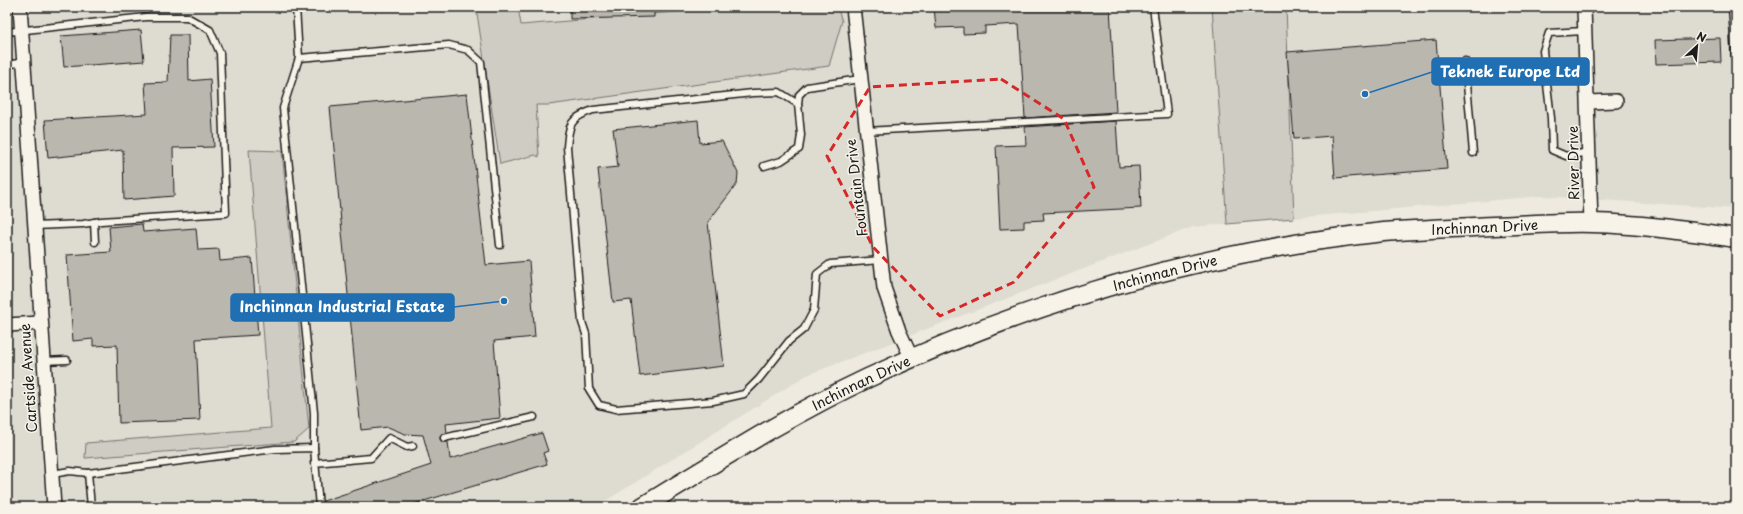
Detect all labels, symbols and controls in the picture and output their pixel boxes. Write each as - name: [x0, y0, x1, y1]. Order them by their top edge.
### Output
- north arrow: [1677, 26, 1717, 66]
- text: N: [1694, 27, 1710, 46]
- callout: Teknek Europe Ltd: [1432, 58, 1589, 85]
- text: Teknek Europe Ltd: [1440, 59, 1580, 82]
- street label: River Drive: [1562, 125, 1584, 201]
- street label: Fountain Drive: [840, 138, 872, 238]
- street label: Inchinnan Drive: [1431, 213, 1539, 239]
- street label: Inchinnan Drive: [1110, 249, 1219, 296]
- callout: Inchinnan Industrial Estate: [231, 294, 454, 321]
- text: Inchinnan Industrial Estate: [239, 294, 445, 317]
- street label: Cartside Avenue: [14, 322, 42, 433]
- street label: Inchinnan Drive: [808, 350, 913, 415]

